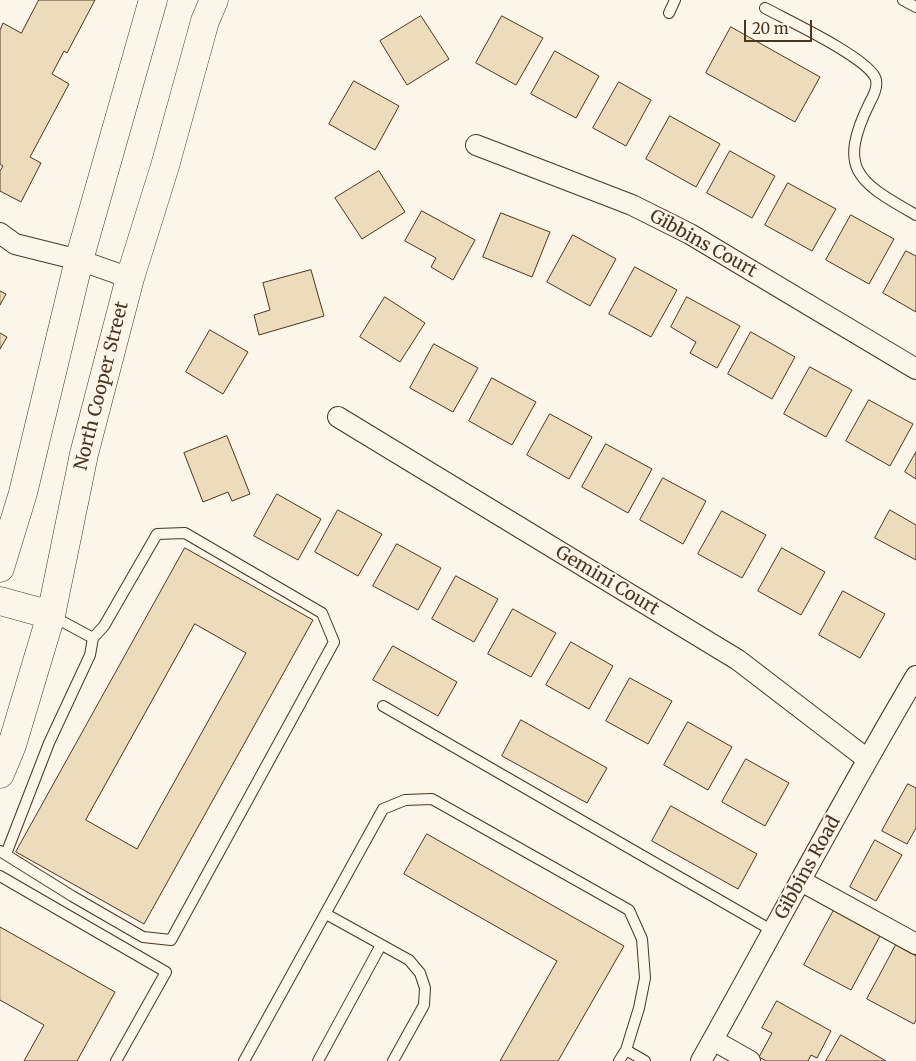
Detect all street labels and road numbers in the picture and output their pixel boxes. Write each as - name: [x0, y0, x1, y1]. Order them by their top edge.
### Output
- street label: Gibbins Court: [646, 206, 760, 282]
- street label: North Cooper Street: [71, 299, 133, 473]
- street label: Gemini Court: [551, 542, 663, 620]
- street label: Gibbins Road: [771, 813, 845, 923]

